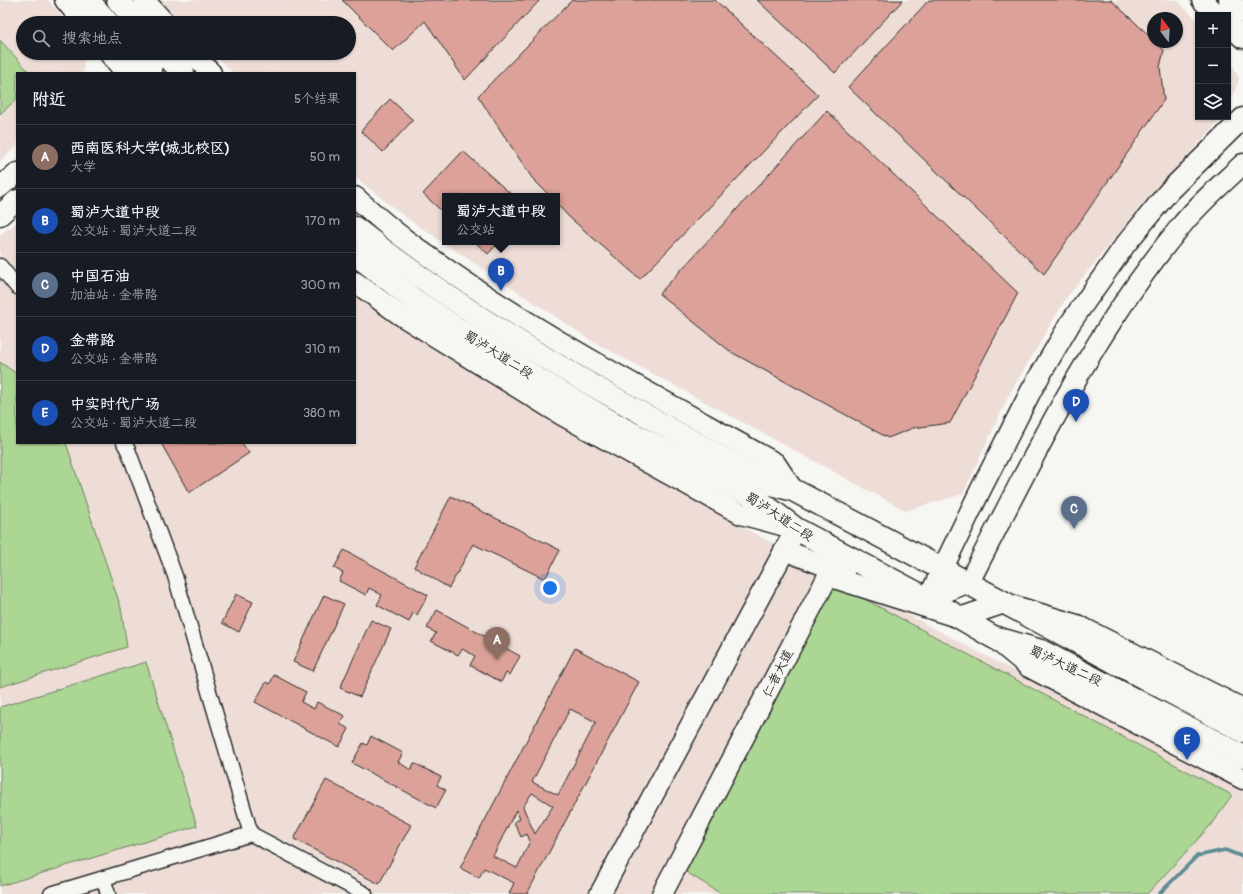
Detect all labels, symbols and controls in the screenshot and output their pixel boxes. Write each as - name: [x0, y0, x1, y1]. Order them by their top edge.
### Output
- north arrow: [1147, 12, 1183, 48]
- map controls: [1195, 12, 1231, 120]
- button: +: [1195, 12, 1231, 48]
- search box: [16, 16, 356, 60]
- icon: search: [30, 27, 52, 49]
- text: 搜索地点: [62, 29, 122, 48]
- button: −: [1195, 48, 1231, 84]
- button: layers: [1195, 84, 1231, 120]
- text: 附近: [32, 89, 66, 110]
- text: 5个结果: [294, 91, 340, 107]
- text: 西南医科大学(城北校区): [70, 139, 230, 158]
- text: A: [41, 149, 49, 165]
- text: 50 m: [310, 149, 340, 165]
- text: 大学: [70, 159, 96, 175]
- popup: [442, 193, 560, 245]
- text: 蜀泸大道中段: [456, 202, 546, 221]
- text: 蜀泸大道中段: [70, 203, 160, 222]
- text: B: [41, 213, 49, 229]
- text: 170 m: [305, 213, 340, 229]
- text: 公交站: [456, 222, 495, 238]
- text: 公交站 · 蜀泸大道二段: [70, 223, 197, 239]
- pin: B: [488, 258, 514, 291]
- text: 中国石油: [70, 267, 130, 286]
- text: C: [41, 277, 49, 293]
- text: 300 m: [301, 277, 340, 293]
- text: 加油站 · 金带路: [70, 287, 158, 303]
- street label: 蜀泸大道二段: [461, 327, 536, 382]
- text: 金带路: [70, 331, 115, 350]
- text: D: [41, 341, 49, 357]
- text: 310 m: [304, 341, 340, 357]
- text: 公交站 · 金带路: [70, 351, 158, 367]
- pin: D: [1063, 389, 1089, 422]
- text: 中实时代广场: [70, 395, 160, 414]
- text: E: [42, 405, 48, 421]
- text: 380 m: [303, 405, 340, 421]
- text: 公交站 · 蜀泸大道二段: [70, 415, 197, 431]
- street label: 蜀泸大道二段: [742, 489, 817, 545]
- pin: C: [1061, 496, 1087, 529]
- your location: [540, 578, 560, 598]
- pin: A: [484, 627, 510, 660]
- street label: 蜀泸大道二段: [1027, 642, 1104, 690]
- street label: 仁者大道: [759, 647, 797, 700]
- pin: E: [1174, 727, 1200, 760]

